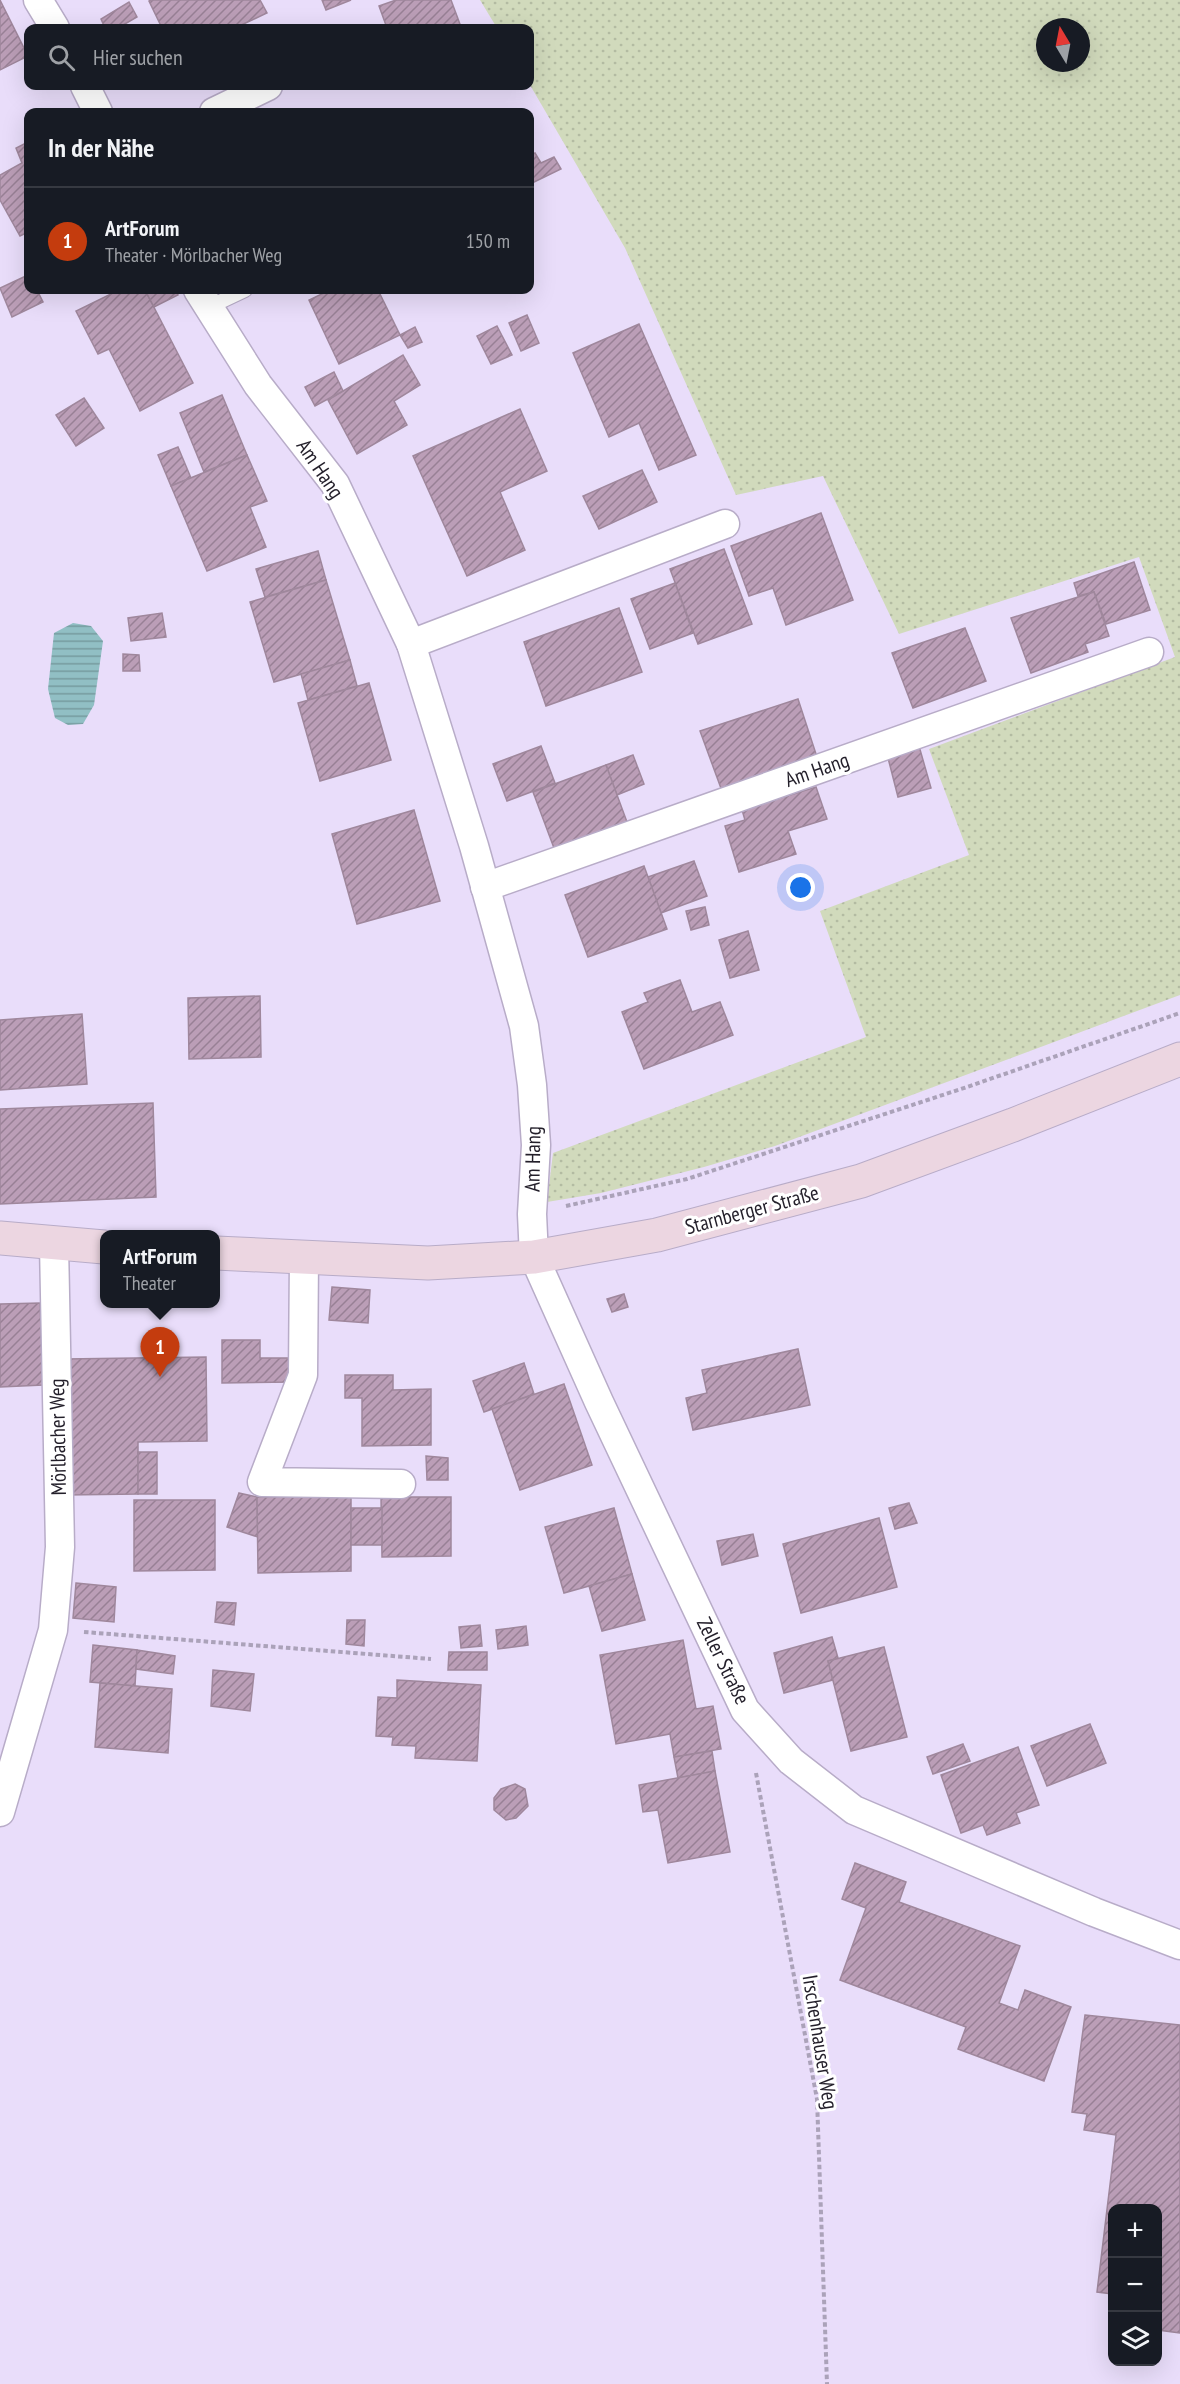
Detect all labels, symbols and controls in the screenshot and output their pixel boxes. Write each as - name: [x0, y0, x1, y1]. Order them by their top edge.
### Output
- north arrow: [1036, 18, 1090, 72]
- search box: [24, 24, 534, 90]
- icon: search: [45, 41, 78, 74]
- text: Hier suchen: [93, 43, 183, 71]
- text: In der Nähe: [48, 131, 154, 164]
- text: ArtForum: [105, 214, 179, 242]
- text: 1: [63, 228, 72, 254]
- text: 150 m: [466, 228, 510, 254]
- text: Theater · Mörlbacher Weg: [105, 242, 282, 268]
- street label: Am Hang: [291, 434, 350, 504]
- street label: Am Hang: [781, 746, 852, 793]
- your location: [786, 873, 815, 902]
- street label: Am Hang: [518, 1126, 547, 1192]
- street label: Starnberger Straße: [682, 1179, 822, 1240]
- popup: [100, 1230, 220, 1308]
- text: ArtForum: [123, 1242, 197, 1270]
- text: Theater: [123, 1270, 176, 1296]
- pin: 1: [140, 1328, 180, 1377]
- street label: Mörlbacher Weg: [43, 1378, 72, 1496]
- street label: Zeller Straße: [691, 1613, 756, 1709]
- street label: Irschenhauser Weg: [797, 1973, 844, 2111]
- map controls: [1108, 2204, 1162, 2366]
- button: +: [1108, 2204, 1162, 2258]
- button: −: [1108, 2258, 1162, 2312]
- button: layers: [1108, 2312, 1162, 2366]

